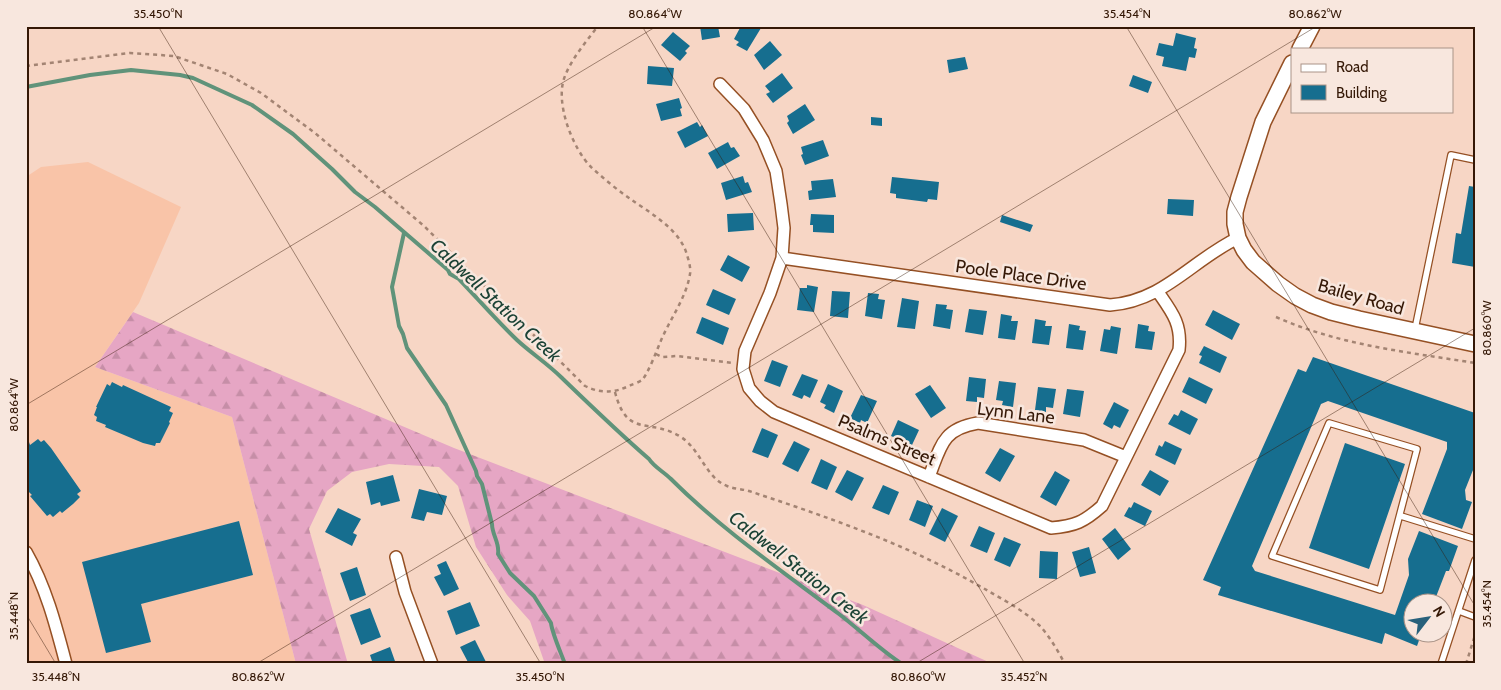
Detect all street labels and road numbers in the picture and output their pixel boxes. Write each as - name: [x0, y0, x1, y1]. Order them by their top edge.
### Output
- street label: Poole Place Drive: [954, 255, 1088, 295]
- street label: Bailey Road: [1315, 274, 1407, 320]
- street label: Lynn Lane: [976, 397, 1056, 429]
- street label: Psalms Street: [835, 410, 939, 470]

